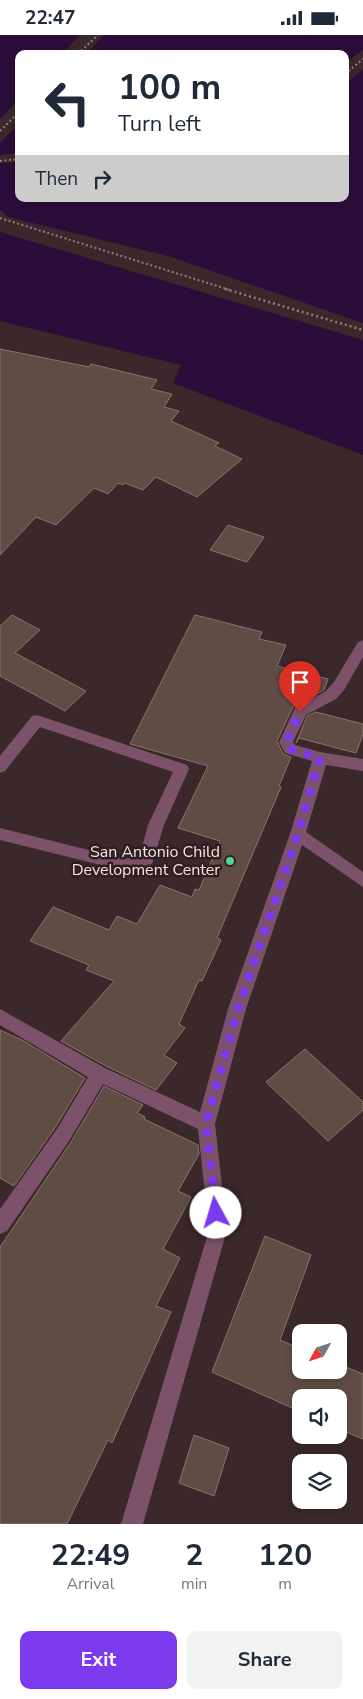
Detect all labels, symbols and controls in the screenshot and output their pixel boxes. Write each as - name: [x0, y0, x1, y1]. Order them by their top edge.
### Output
- text: 22:47: [25, 5, 75, 31]
- text: 100 m: [118, 64, 221, 111]
- icon: left: [35, 70, 100, 135]
- text: Turn left: [118, 109, 201, 139]
- icon: right: [88, 165, 116, 193]
- text: Then: [35, 166, 78, 192]
- pin: [279, 661, 321, 712]
- icon: arrive: [286, 668, 314, 696]
- place label: San Antonio Child Development Center: [72, 841, 220, 881]
- marker: San Antonio Child Development Center: [224, 855, 236, 867]
- position arrow: [189, 1186, 241, 1238]
- north arrow: [292, 1324, 348, 1379]
- map controls: [292, 1324, 347, 1509]
- button: sound: [292, 1389, 347, 1444]
- button: layers: [292, 1454, 347, 1509]
- text: 22:49: [51, 1535, 130, 1576]
- text: 2: [185, 1535, 203, 1576]
- text: 120: [258, 1535, 312, 1576]
- text: Arrival: [66, 1573, 115, 1595]
- text: min: [181, 1573, 207, 1595]
- text: m: [278, 1573, 292, 1595]
- button: Exit: [20, 1631, 177, 1689]
- button: Share: [187, 1631, 343, 1689]

